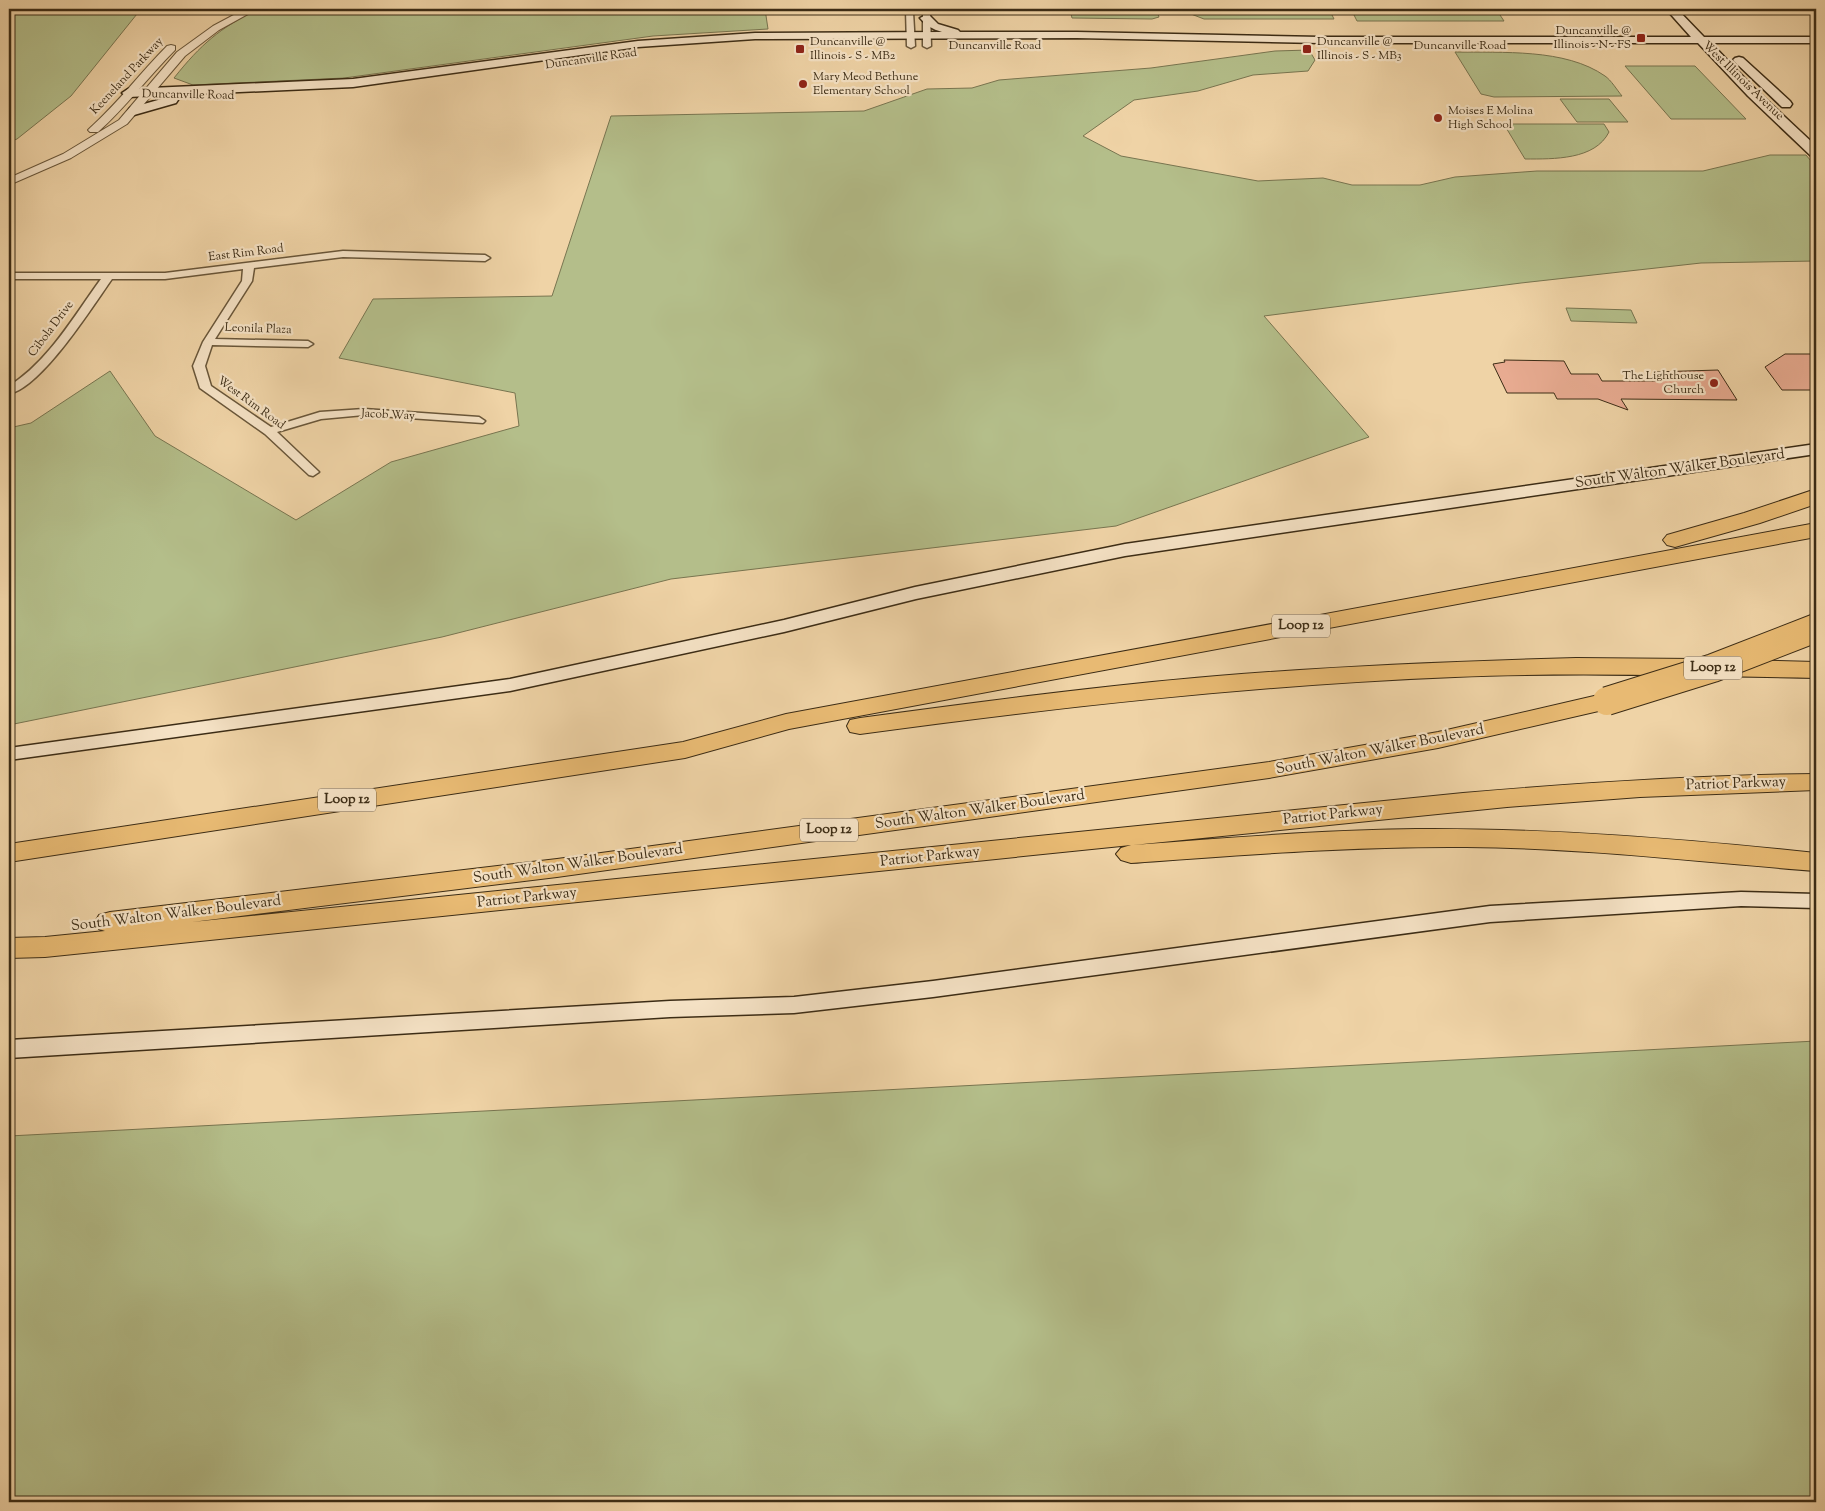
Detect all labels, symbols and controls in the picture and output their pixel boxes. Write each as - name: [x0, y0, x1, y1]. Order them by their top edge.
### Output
- place label: Duncanville @ Illinois - N - FS: [1554, 22, 1631, 54]
- marker: Duncanville @ Illinois - N - FS: [1635, 32, 1647, 44]
- street label: Keeneland Parkway: [86, 33, 168, 119]
- place label: Duncanville @ Illinois - S - MB2: [810, 33, 896, 65]
- place label: Duncanville @ Illinois - S - MB3: [1317, 33, 1402, 65]
- street label: Duncanville Road: [949, 37, 1041, 55]
- street label: Duncanville Road: [1414, 37, 1506, 55]
- street label: West Illinois Avenue: [1698, 37, 1788, 125]
- marker: Duncanville @ Illinois - S - MB2: [794, 43, 806, 55]
- marker: Duncanville @ Illinois - S - MB3: [1301, 43, 1313, 55]
- street label: Duncanville Road: [544, 44, 638, 74]
- place label: Mary Meod Bethune Elementary School: [813, 68, 919, 100]
- marker: Mary Meod Bethune Elementary School: [797, 78, 809, 90]
- street label: Duncanville Road: [142, 85, 235, 105]
- place label: Moises E Molina High School: [1448, 102, 1533, 134]
- marker: Moises E Molina High School: [1432, 112, 1444, 124]
- street label: East Rim Road: [207, 239, 285, 267]
- street label: Cibola Drive: [24, 297, 78, 361]
- street label: Leonila Plaza: [224, 319, 292, 339]
- place label: The Lighthouse Church: [1622, 367, 1704, 399]
- street label: West Rim Road: [213, 372, 289, 434]
- marker: The Lighthouse Church: [1708, 377, 1720, 389]
- street label: Jacob Way: [360, 405, 415, 425]
- street label: South Walton Walker Boulevard: [1574, 444, 1787, 494]
- road number: Loop 12: [1272, 614, 1330, 638]
- road number: Loop 12: [1684, 656, 1742, 680]
- street label: South Walton Walker Boulevard: [1274, 719, 1486, 780]
- street label: Patriot Parkway: [1686, 772, 1787, 796]
- street label: South Walton Walker Boulevard: [874, 785, 1087, 835]
- road number: Loop 12: [318, 788, 376, 812]
- street label: Patriot Parkway: [1282, 799, 1384, 831]
- road number: Loop 12: [800, 818, 858, 842]
- street label: South Walton Walker Boulevard: [472, 839, 685, 889]
- street label: Patriot Parkway: [879, 841, 981, 873]
- street label: Patriot Parkway: [476, 882, 578, 914]
- street label: South Walton Walker Boulevard: [70, 891, 283, 937]

